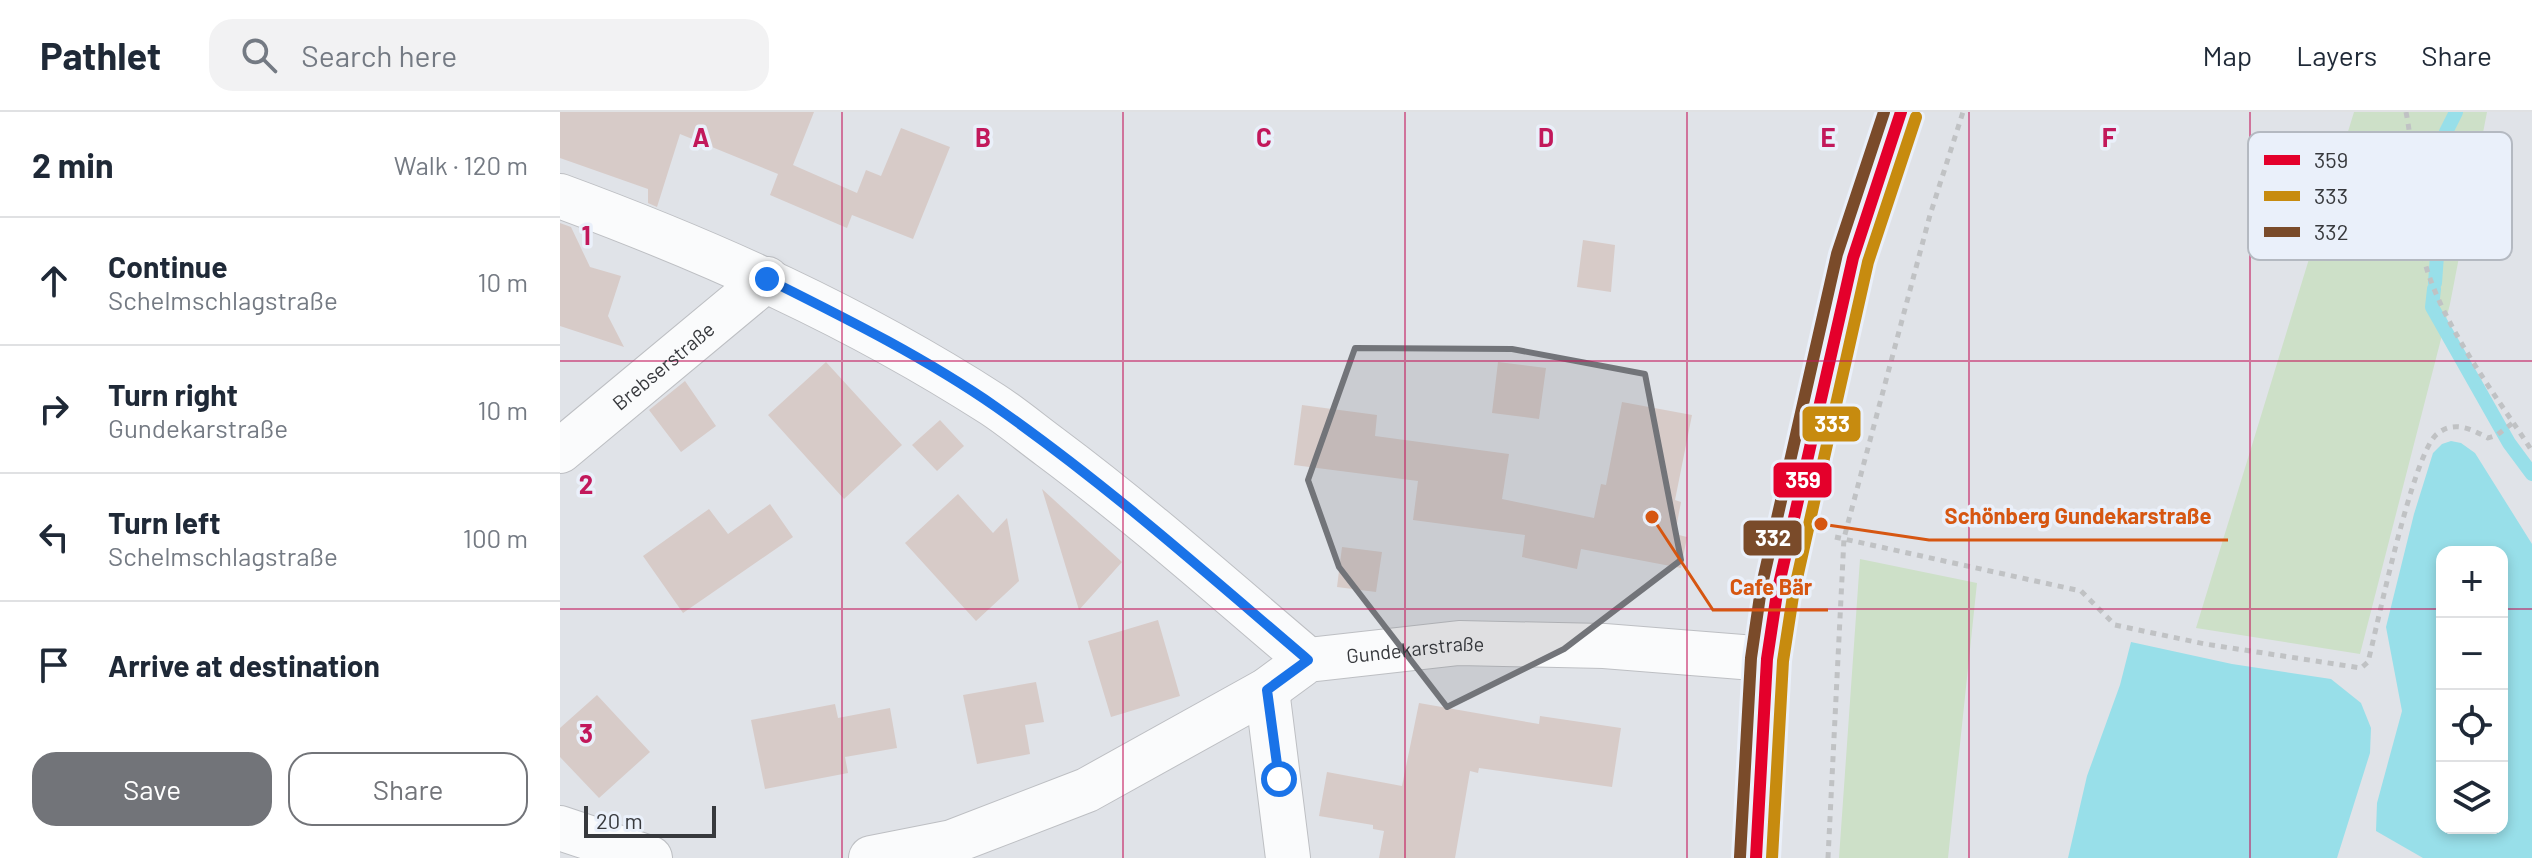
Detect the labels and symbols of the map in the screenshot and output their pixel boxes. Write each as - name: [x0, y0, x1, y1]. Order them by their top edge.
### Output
- text: A: [692, 121, 710, 152]
- text: B: [975, 121, 991, 152]
- text: C: [1256, 121, 1272, 152]
- text: D: [1538, 121, 1554, 152]
- text: E: [1820, 121, 1836, 152]
- text: F: [2102, 121, 2117, 152]
- legend: [2248, 132, 2512, 260]
- text: 359: [2314, 146, 2348, 172]
- text: 333: [2314, 182, 2348, 208]
- text: 332: [2314, 218, 2348, 244]
- text: 1: [581, 219, 591, 250]
- route end: [749, 261, 785, 297]
- street label: Brebserstraße: [607, 316, 719, 415]
- line badge: 333: [1801, 405, 1862, 443]
- text: 333: [1814, 410, 1850, 436]
- line badge: 359: [1772, 461, 1833, 499]
- text: 359: [1785, 466, 1821, 492]
- text: 2: [579, 468, 593, 499]
- callout: Schönberg Gundekarstraße: [1929, 494, 2228, 540]
- text: Schönberg Gundekarstraße: [1945, 502, 2211, 528]
- line badge: 332: [1742, 519, 1803, 557]
- text: 332: [1755, 524, 1791, 550]
- callout: Cafe Bär: [1713, 564, 1828, 610]
- text: Cafe Bär: [1730, 573, 1813, 599]
- street label: Gundekarstraße: [1345, 631, 1485, 668]
- text: 3: [579, 717, 593, 748]
- route start: [1261, 761, 1297, 797]
- scale bar: [584, 802, 716, 838]

